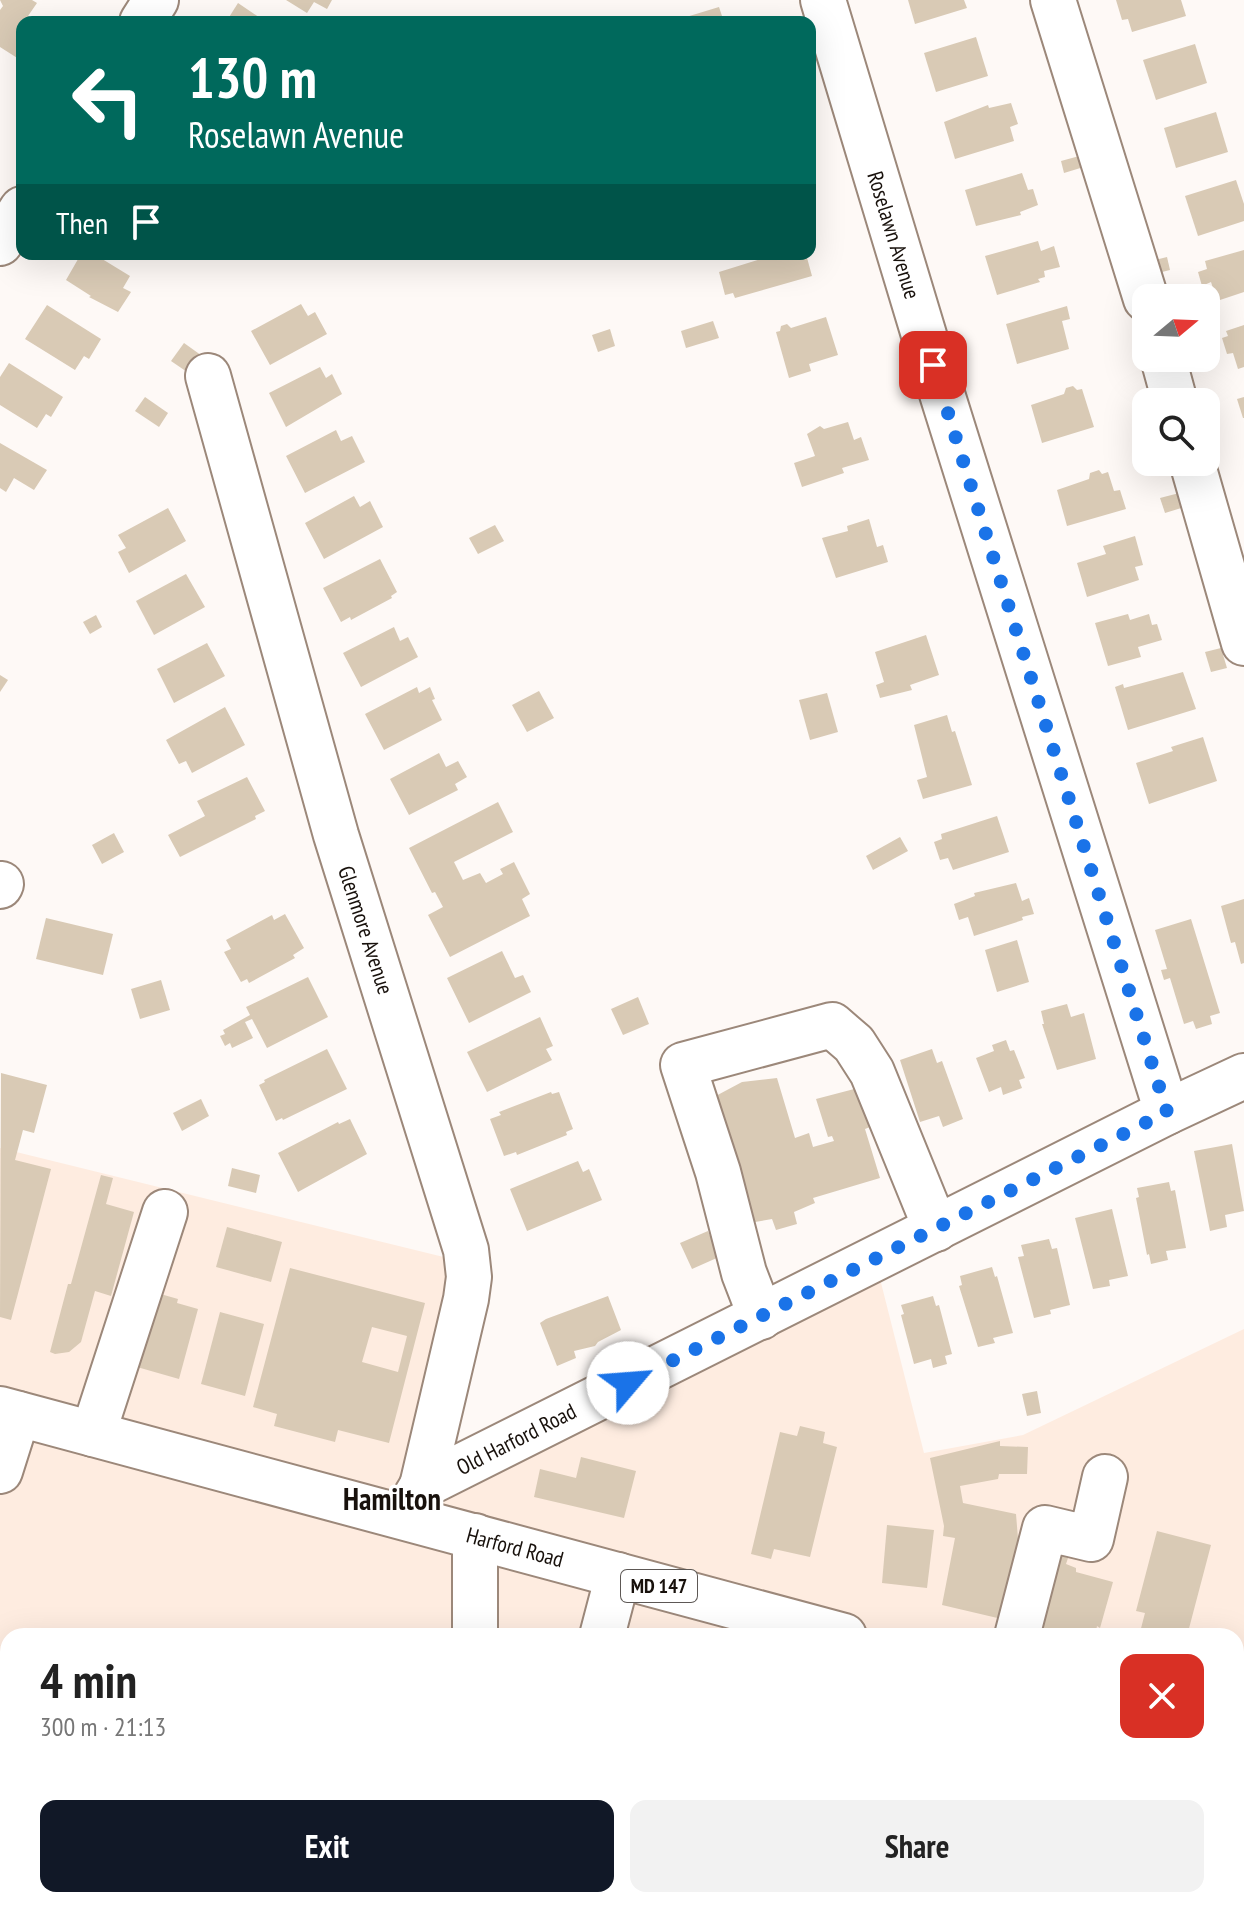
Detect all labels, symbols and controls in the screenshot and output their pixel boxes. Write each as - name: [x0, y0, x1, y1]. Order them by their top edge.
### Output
- text: 130 m: [188, 41, 317, 113]
- icon: left: [56, 48, 160, 152]
- text: Roselawn Avenue: [188, 111, 404, 158]
- street label: Roselawn Avenue: [861, 168, 927, 302]
- icon: arrive: [124, 200, 168, 244]
- text: Then: [56, 203, 108, 242]
- north arrow: [1132, 284, 1220, 372]
- map controls: [1132, 284, 1220, 476]
- pin: [899, 331, 967, 399]
- icon: arrive: [911, 343, 955, 387]
- button: search: [1132, 388, 1220, 476]
- street label: Glenmore Avenue: [332, 862, 400, 998]
- position arrow: [586, 1341, 670, 1425]
- street label: Old Harford Road: [451, 1397, 581, 1481]
- district label: Hamilton: [343, 1479, 441, 1518]
- street label: Harford Road: [463, 1521, 567, 1573]
- road number: MD 147: [621, 1570, 697, 1602]
- text: 4 min: [40, 1649, 137, 1711]
- button: close: [1120, 1654, 1204, 1738]
- text: 300 m · 21:13: [40, 1710, 166, 1743]
- button: Exit: [40, 1800, 614, 1892]
- button: Share: [630, 1800, 1204, 1892]

